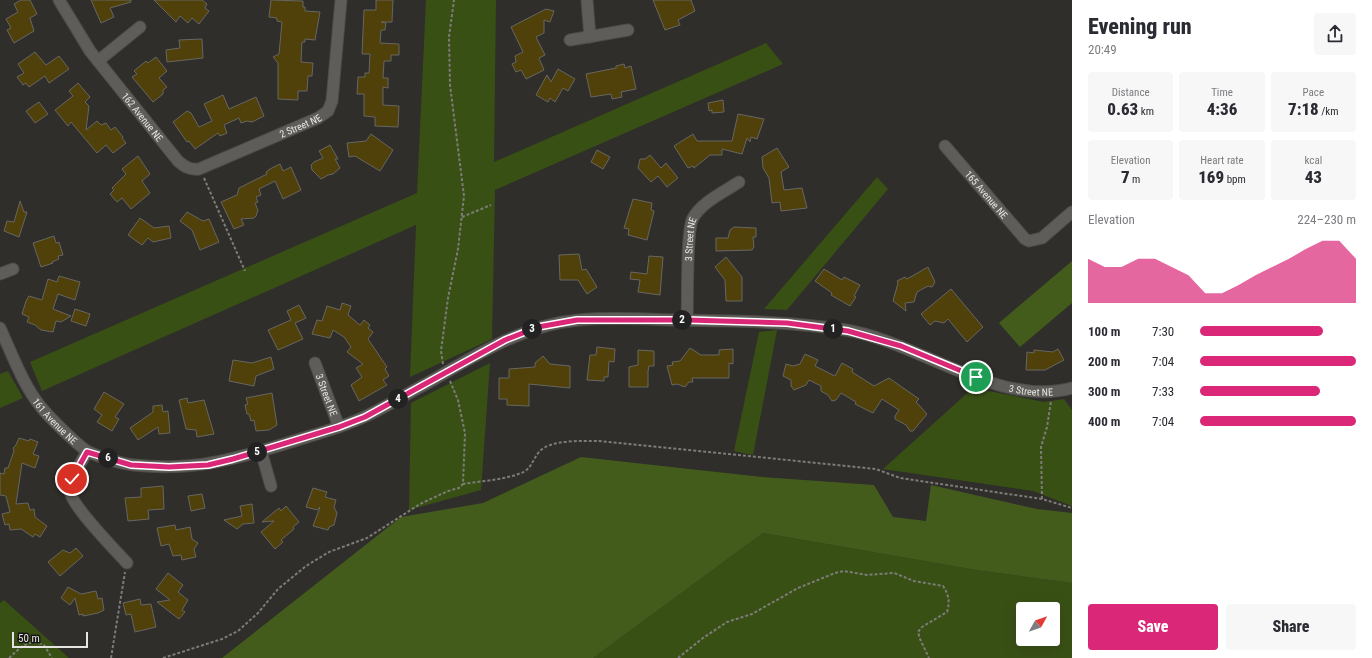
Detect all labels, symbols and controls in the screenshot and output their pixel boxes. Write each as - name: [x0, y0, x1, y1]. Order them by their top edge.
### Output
- button: share: [1314, 13, 1356, 55]
- text: Evening run: [1088, 14, 1192, 39]
- text: 20:49: [1088, 42, 1117, 57]
- text: Distance: [1112, 86, 1150, 99]
- text: Time: [1211, 86, 1233, 99]
- text: Pace: [1303, 86, 1324, 99]
- street label: 162 Avenue NE: [119, 91, 165, 144]
- text: 0.63: [1107, 99, 1138, 119]
- text: 4:36: [1207, 99, 1237, 119]
- text: 7:18: [1288, 99, 1319, 119]
- text: km: [1138, 105, 1154, 118]
- text: /km: [1319, 105, 1339, 118]
- street label: 2 Street NE: [278, 112, 324, 140]
- text: Elevation: [1111, 154, 1150, 167]
- text: Heart rate: [1200, 154, 1244, 167]
- text: kcal: [1304, 154, 1322, 167]
- text: 7: [1121, 167, 1130, 187]
- text: 169: [1198, 167, 1224, 187]
- text: 43: [1305, 167, 1322, 187]
- street label: 165 Avenue NE: [963, 169, 1010, 221]
- text: m: [1130, 173, 1140, 186]
- text: bpm: [1224, 173, 1246, 186]
- text: Elevation: [1088, 212, 1135, 227]
- text: 224–230 m: [1297, 212, 1356, 227]
- street label: 3 Street NE: [683, 215, 699, 261]
- pin: 2: [672, 310, 692, 330]
- text: 2: [679, 313, 685, 326]
- pin: 3: [522, 319, 542, 339]
- pin: 1: [823, 319, 843, 339]
- text: 3: [529, 322, 535, 335]
- text: 1: [830, 322, 836, 335]
- text: 100 m: [1088, 324, 1120, 339]
- text: 7:30: [1152, 324, 1174, 339]
- text: 200 m: [1088, 354, 1120, 369]
- text: 7:04: [1152, 354, 1174, 369]
- pin: [959, 360, 993, 394]
- icon: arrive: [965, 366, 987, 388]
- street label: 3 Street NE: [314, 372, 339, 418]
- street label: 3 Street NE: [1008, 383, 1053, 398]
- text: 300 m: [1088, 384, 1120, 399]
- text: 7:33: [1152, 384, 1174, 399]
- pin: 4: [388, 389, 408, 409]
- text: 4: [395, 392, 401, 405]
- street label: 161 Avenue NE: [30, 396, 79, 447]
- text: 400 m: [1088, 414, 1120, 429]
- text: 7:04: [1152, 414, 1174, 429]
- pin: 5: [247, 442, 267, 462]
- text: 5: [254, 445, 260, 458]
- pin: 6: [98, 448, 118, 468]
- text: 6: [105, 451, 111, 464]
- pin: [55, 462, 89, 496]
- icon: check: [61, 468, 83, 490]
- north arrow: [1016, 602, 1060, 646]
- map controls: [1016, 602, 1060, 646]
- button: Save: [1088, 604, 1218, 650]
- button: Share: [1226, 604, 1356, 650]
- scale bar: [12, 630, 88, 649]
- text: 50 m: [18, 632, 40, 645]

